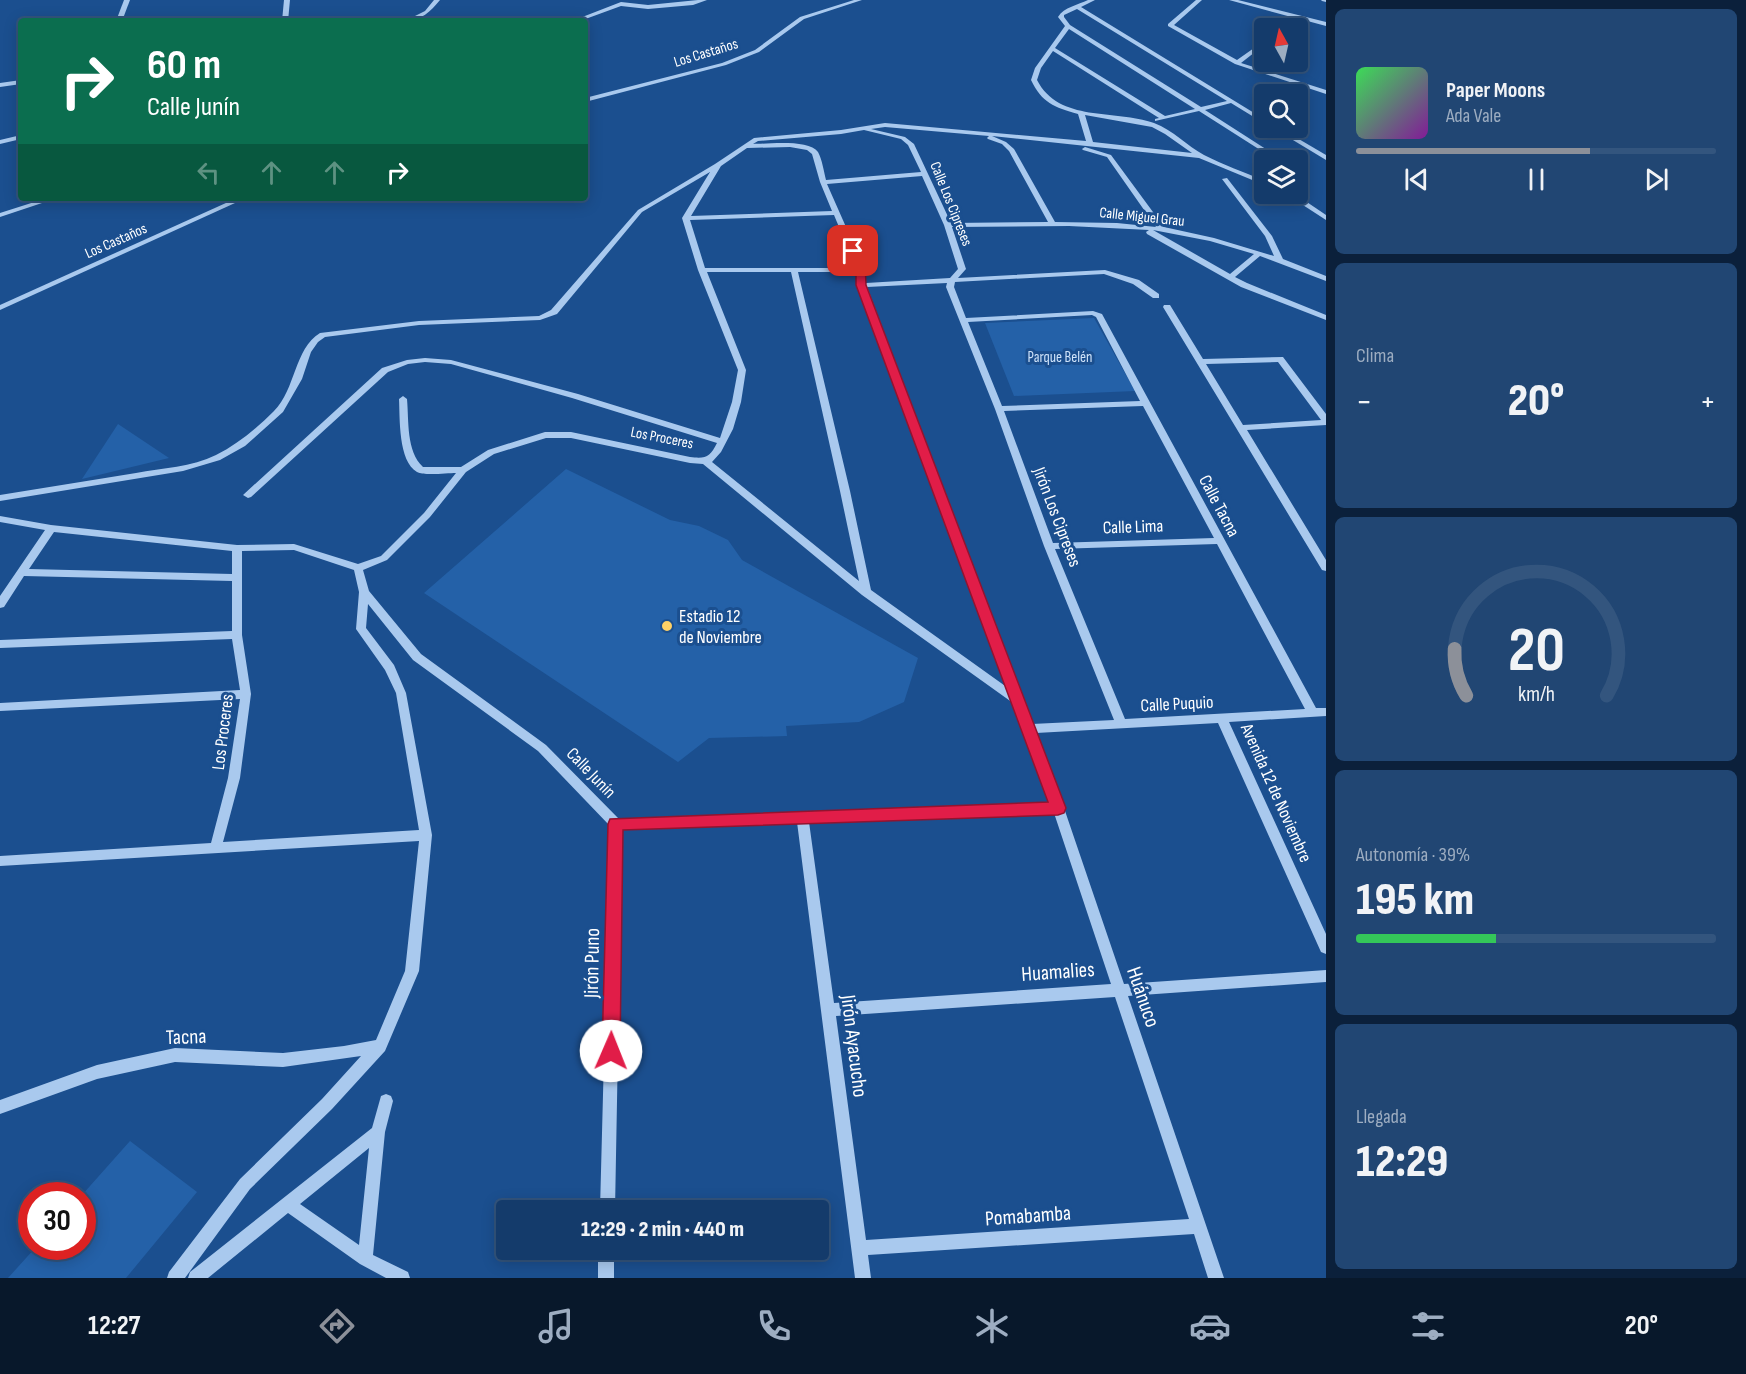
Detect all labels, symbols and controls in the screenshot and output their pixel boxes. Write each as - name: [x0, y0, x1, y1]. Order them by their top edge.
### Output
- north arrow: [1254, 18, 1308, 72]
- map controls: [1254, 18, 1308, 204]
- street label: Los Castaños: [672, 34, 740, 72]
- text: 60 m: [147, 40, 221, 91]
- icon: right: [48, 42, 126, 120]
- text: Paper Moons: [1446, 77, 1545, 104]
- button: search: [1254, 84, 1308, 138]
- text: Calle Junín: [147, 91, 240, 123]
- text: Ada Vale: [1446, 104, 1501, 128]
- button: layers: [1254, 150, 1308, 204]
- icon: left: [192, 156, 225, 189]
- icon: ahead: [255, 156, 288, 189]
- icon: ahead: [318, 156, 351, 189]
- icon: right: [381, 156, 414, 189]
- street label: Calle Los Cipreses: [925, 159, 977, 249]
- icon: previous: [1400, 163, 1433, 196]
- icon: pause: [1520, 163, 1553, 196]
- icon: next: [1640, 163, 1673, 196]
- street label: Calle Miguel Grau: [1098, 203, 1186, 231]
- street label: Los Castaños: [82, 219, 150, 263]
- pin: [827, 225, 878, 276]
- icon: arrive: [836, 234, 869, 267]
- text: Clima: [1356, 344, 1394, 368]
- park label: Parque Belén: [1028, 348, 1092, 367]
- text: 20°: [1508, 374, 1564, 429]
- text: −: [1356, 382, 1372, 422]
- text: +: [1700, 382, 1716, 422]
- street label: Los Proceres: [629, 423, 695, 453]
- street label: Jirón Los Cipreses: [1028, 463, 1086, 570]
- street label: Calle Tacna: [1194, 472, 1244, 541]
- street label: Calle Lima: [1102, 515, 1164, 539]
- place label: Estadio 12 de Noviembre: [679, 606, 762, 648]
- text: 20: [1507, 614, 1565, 689]
- marker: Estadio 12 de Noviembre: [660, 619, 674, 633]
- text: km/h: [1517, 682, 1555, 707]
- street label: Calle Puquio: [1140, 692, 1214, 716]
- street label: Los Proceres: [208, 693, 238, 771]
- street label: Avenida 12 de Noviembre: [1236, 720, 1316, 866]
- street label: Calle Junín: [562, 743, 620, 803]
- text: Autonomía · 39%: [1356, 843, 1470, 867]
- text: 195 km: [1356, 873, 1474, 928]
- street label: Jirón Puno: [579, 928, 605, 999]
- street label: Huamalies: [1021, 957, 1095, 987]
- street label: Huánuco: [1121, 963, 1165, 1031]
- street label: Jirón Ayacucho: [835, 992, 873, 1099]
- position arrow: [579, 1019, 643, 1083]
- street label: Tacna: [165, 1024, 207, 1050]
- text: Llegada: [1356, 1105, 1407, 1129]
- text: 12:29: [1356, 1135, 1448, 1190]
- speed limit sign: 30: [18, 1182, 96, 1260]
- street label: Pomabamba: [984, 1201, 1072, 1231]
- text: 12:29 · 2 min · 440 m: [581, 1216, 744, 1243]
- icon: directions: [316, 1305, 358, 1347]
- icon: music: [535, 1305, 577, 1347]
- icon: phone: [753, 1305, 795, 1347]
- icon: climate: [971, 1305, 1013, 1347]
- icon: car: [1189, 1305, 1231, 1347]
- icon: filters: [1407, 1305, 1449, 1347]
- text: 12:27: [88, 1310, 140, 1342]
- text: 20°: [1625, 1310, 1658, 1342]

